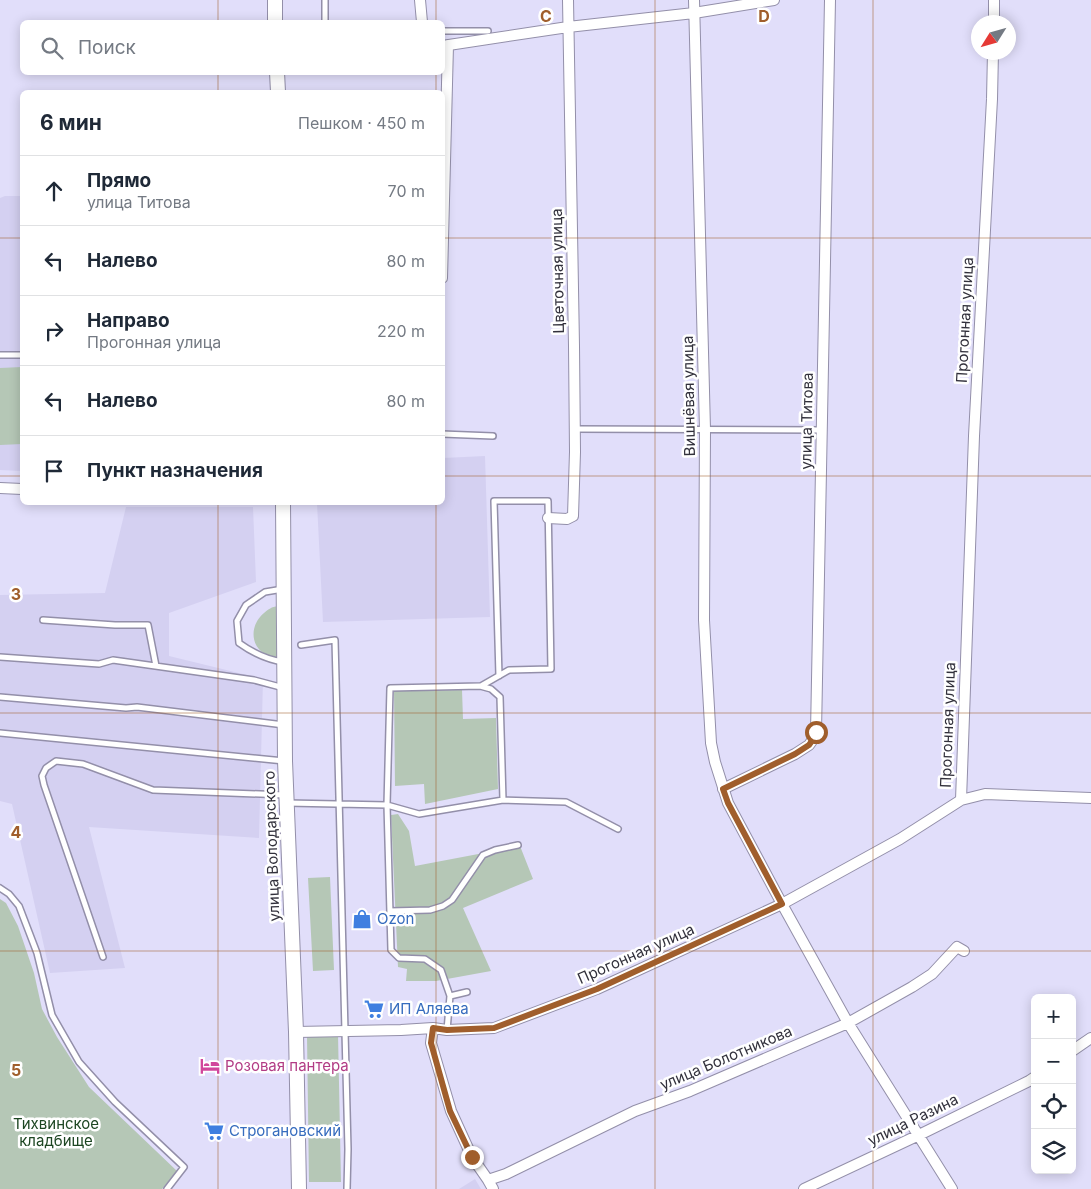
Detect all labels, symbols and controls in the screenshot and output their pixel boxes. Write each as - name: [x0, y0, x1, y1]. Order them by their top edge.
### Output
- text: C: [540, 6, 552, 26]
- text: D: [758, 6, 770, 26]
- north arrow: [971, 15, 1016, 60]
- search box: [20, 20, 445, 75]
- icon: search: [38, 34, 66, 62]
- text: Поиск: [78, 36, 136, 59]
- text: 6 мин: [40, 110, 102, 135]
- text: Пешком · 450 m: [298, 113, 425, 133]
- text: Прямо: [87, 169, 151, 192]
- icon: ahead: [40, 177, 68, 205]
- text: 70 m: [388, 181, 425, 201]
- text: улица Титова: [87, 192, 191, 212]
- street label: Цветочная улица: [547, 208, 568, 334]
- icon: left: [40, 247, 68, 275]
- text: Налево: [87, 249, 158, 272]
- text: 80 m: [386, 251, 425, 271]
- street label: Прогонная улица: [952, 257, 977, 383]
- text: Направо: [87, 309, 170, 332]
- icon: right: [40, 317, 68, 345]
- text: 220 m: [377, 321, 425, 341]
- text: Прогонная улица: [87, 332, 221, 352]
- street label: Вишнёвая улица: [678, 336, 699, 457]
- street label: улица Титова: [796, 372, 817, 470]
- icon: left: [40, 387, 68, 415]
- text: Налево: [87, 389, 158, 412]
- text: 80 m: [386, 391, 425, 411]
- icon: arrive: [40, 457, 68, 485]
- text: Пункт назначения: [87, 459, 263, 482]
- text: 3: [11, 584, 21, 604]
- street label: Прогонная улица: [936, 662, 959, 788]
- route start: [805, 721, 828, 744]
- street label: улица Володарского: [259, 770, 284, 922]
- text: 4: [11, 822, 22, 842]
- shop icon: Ozon: [351, 908, 373, 930]
- place label: Ozon: [377, 909, 414, 928]
- street label: Прогонная улица: [574, 919, 697, 988]
- map controls: [1031, 994, 1076, 1174]
- button: +: [1031, 994, 1076, 1039]
- supermarket icon: ИП Аляева: [363, 998, 385, 1020]
- place label: ИП Аляева: [389, 999, 469, 1018]
- street label: улица Болотникова: [657, 1021, 795, 1094]
- button: −: [1031, 1039, 1076, 1084]
- hotel icon: Розовая пантера: [199, 1055, 221, 1077]
- place label: Розовая пантера: [225, 1056, 349, 1075]
- text: 5: [11, 1060, 21, 1080]
- button: locate: [1031, 1084, 1076, 1129]
- street label: улица Разина: [864, 1089, 961, 1150]
- park label: Тихвинское кладбище: [13, 1114, 99, 1150]
- supermarket icon: Строгановский: [203, 1120, 225, 1142]
- place label: Строгановский: [229, 1121, 341, 1140]
- button: layers: [1031, 1129, 1076, 1174]
- route end: [461, 1146, 484, 1169]

